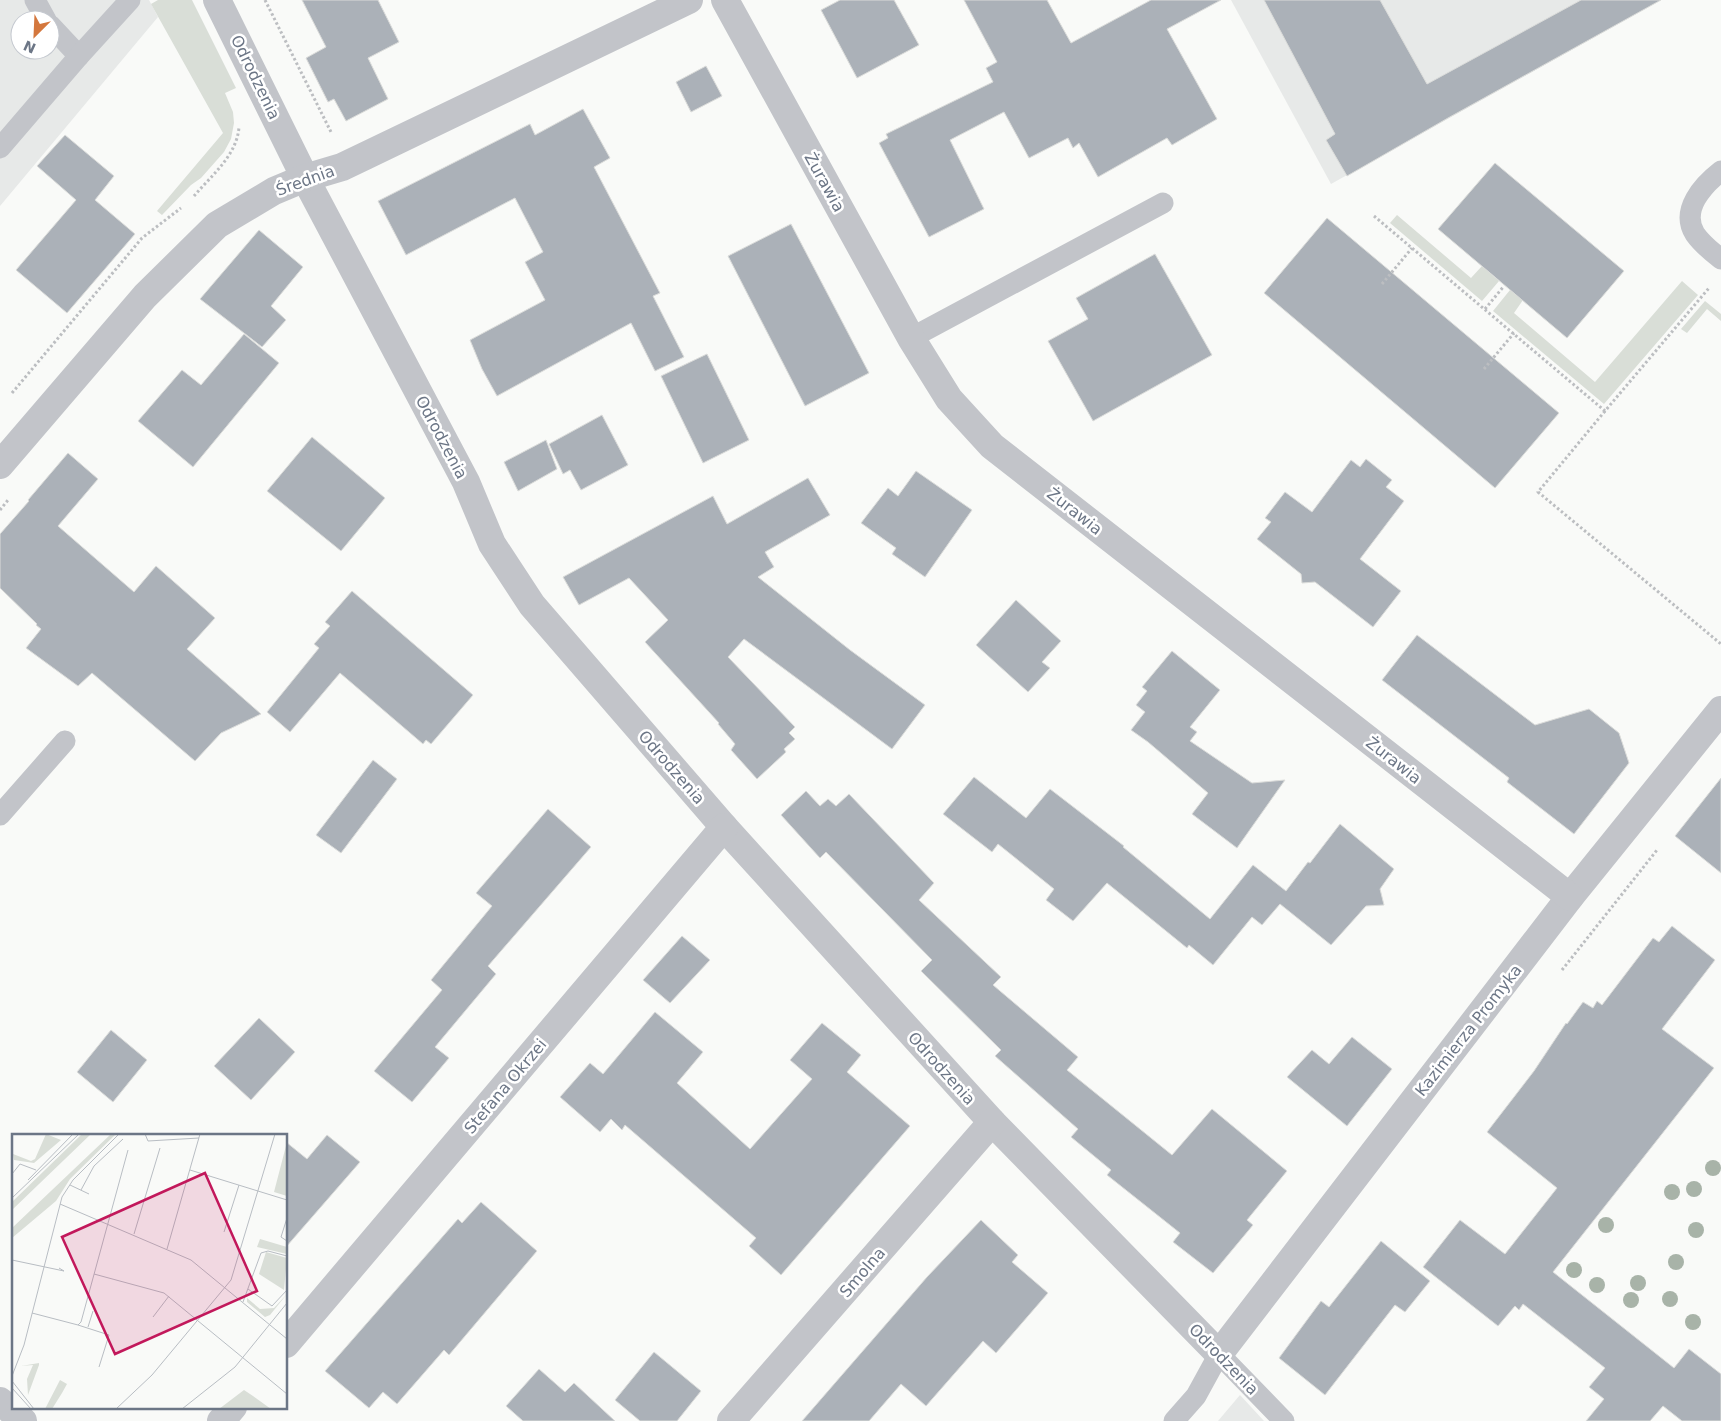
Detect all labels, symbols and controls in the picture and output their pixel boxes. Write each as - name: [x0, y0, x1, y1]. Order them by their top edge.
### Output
- north arrow: [10, 10, 60, 60]
- street label: Odrodzenia: [227, 32, 284, 123]
- text: N: [21, 37, 38, 57]
- street label: Żurawia: [801, 149, 849, 215]
- street label: Średnia: [273, 161, 337, 200]
- street label: Odrodzenia: [412, 392, 471, 482]
- street label: Żurawia: [1043, 484, 1106, 539]
- street label: Odrodzenia: [634, 727, 709, 808]
- street label: Żurawia: [1362, 733, 1425, 788]
- street label: Kazimierza Promyka: [1411, 961, 1526, 1100]
- street label: Odrodzenia: [904, 1028, 979, 1109]
- street label: Stefana Okrzei: [460, 1035, 551, 1138]
- inset map: [12, 1134, 288, 1408]
- street label: Smolna: [836, 1243, 889, 1301]
- street label: Odrodzenia: [1185, 1320, 1262, 1399]

